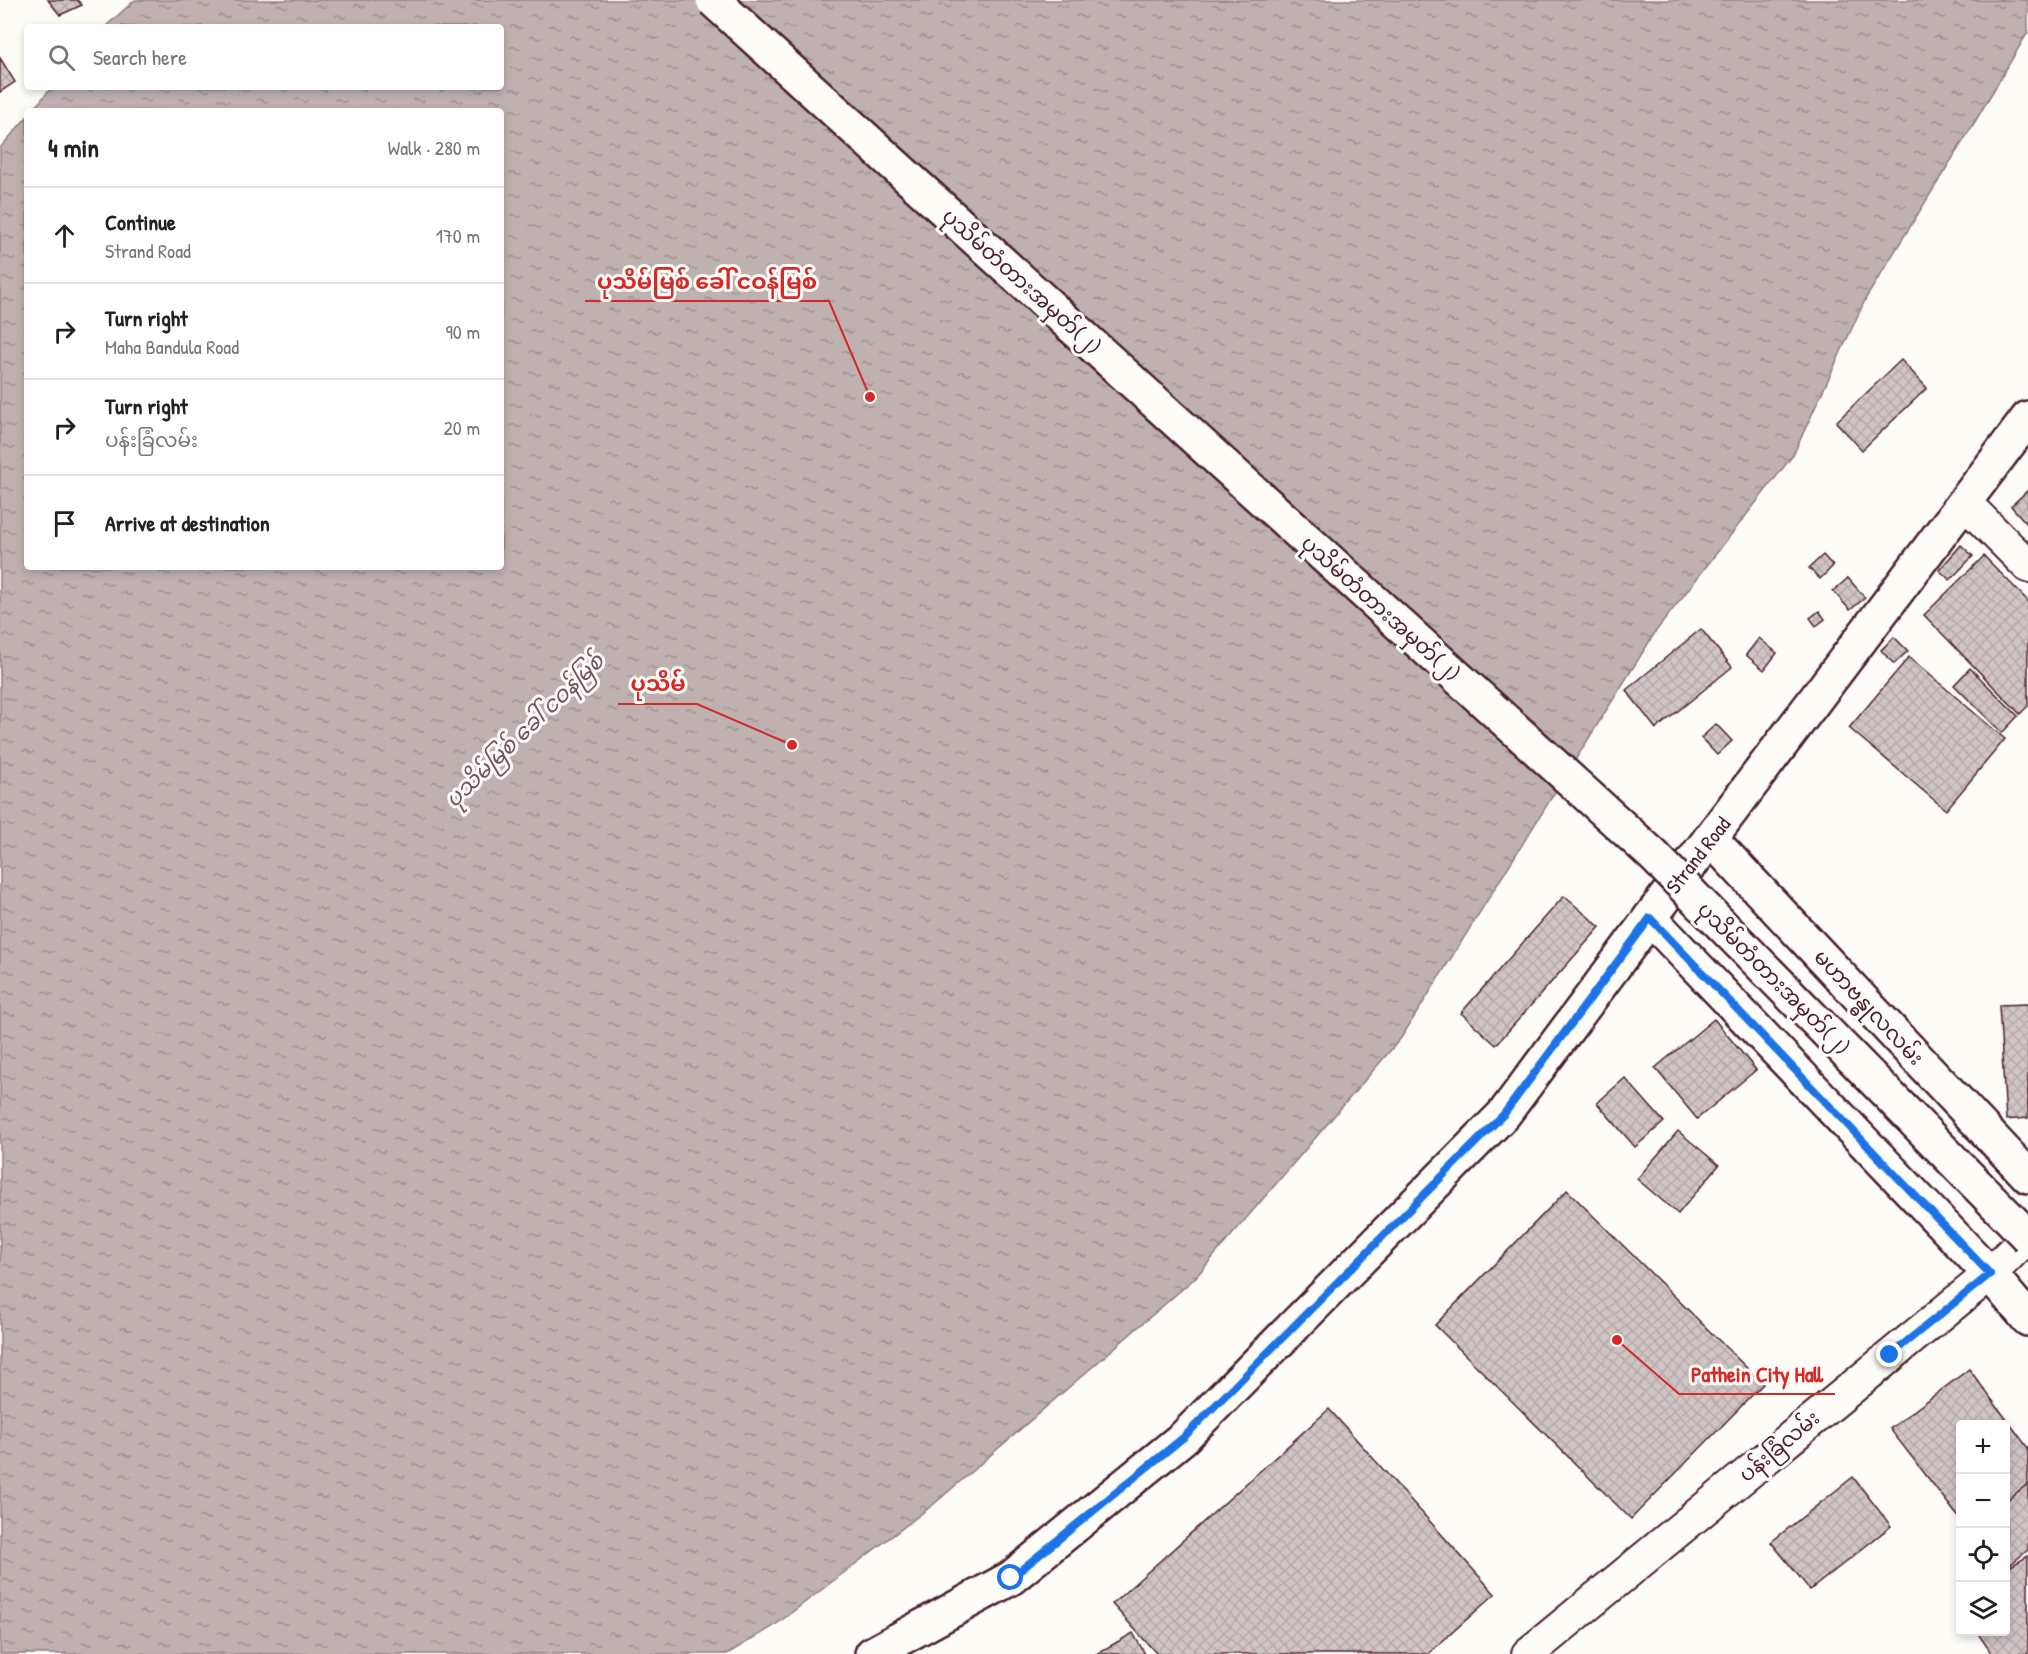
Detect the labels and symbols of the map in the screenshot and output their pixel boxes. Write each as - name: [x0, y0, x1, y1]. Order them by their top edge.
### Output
- street label: ပုသိမ်တံတားအမှတ်(၂): [934, 201, 1109, 363]
- callout: ပုသိမ်မြစ် ခေါ် ငဝန်မြစ်: [585, 261, 829, 301]
- text: ပုသိမ်မြစ် ခေါ် ငဝန်မြစ်: [597, 266, 817, 299]
- street label: ပုသိမ်တံတားအမှတ်(၂): [1293, 528, 1468, 690]
- water label: ပုသိမ်မြစ် ခေါ် ငဝန်မြစ်: [438, 645, 614, 817]
- callout: ပုသိမ်: [618, 664, 697, 704]
- text: ပုသိမ်: [630, 668, 686, 701]
- street label: Strand Road: [1659, 811, 1737, 899]
- street label: ပုသိမ်တံတားအမှတ်(၂): [1689, 895, 1857, 1063]
- street label: မဟာဗန္ဓုလလမ်း: [1805, 942, 1931, 1074]
- route end: [1876, 1341, 1902, 1367]
- callout: Pathein City Hall: [1679, 1354, 1835, 1394]
- text: Pathein City Hall: [1691, 1359, 1824, 1390]
- street label: ပန်းခြံလမ်း: [1732, 1403, 1828, 1491]
- route start: [997, 1564, 1023, 1590]

